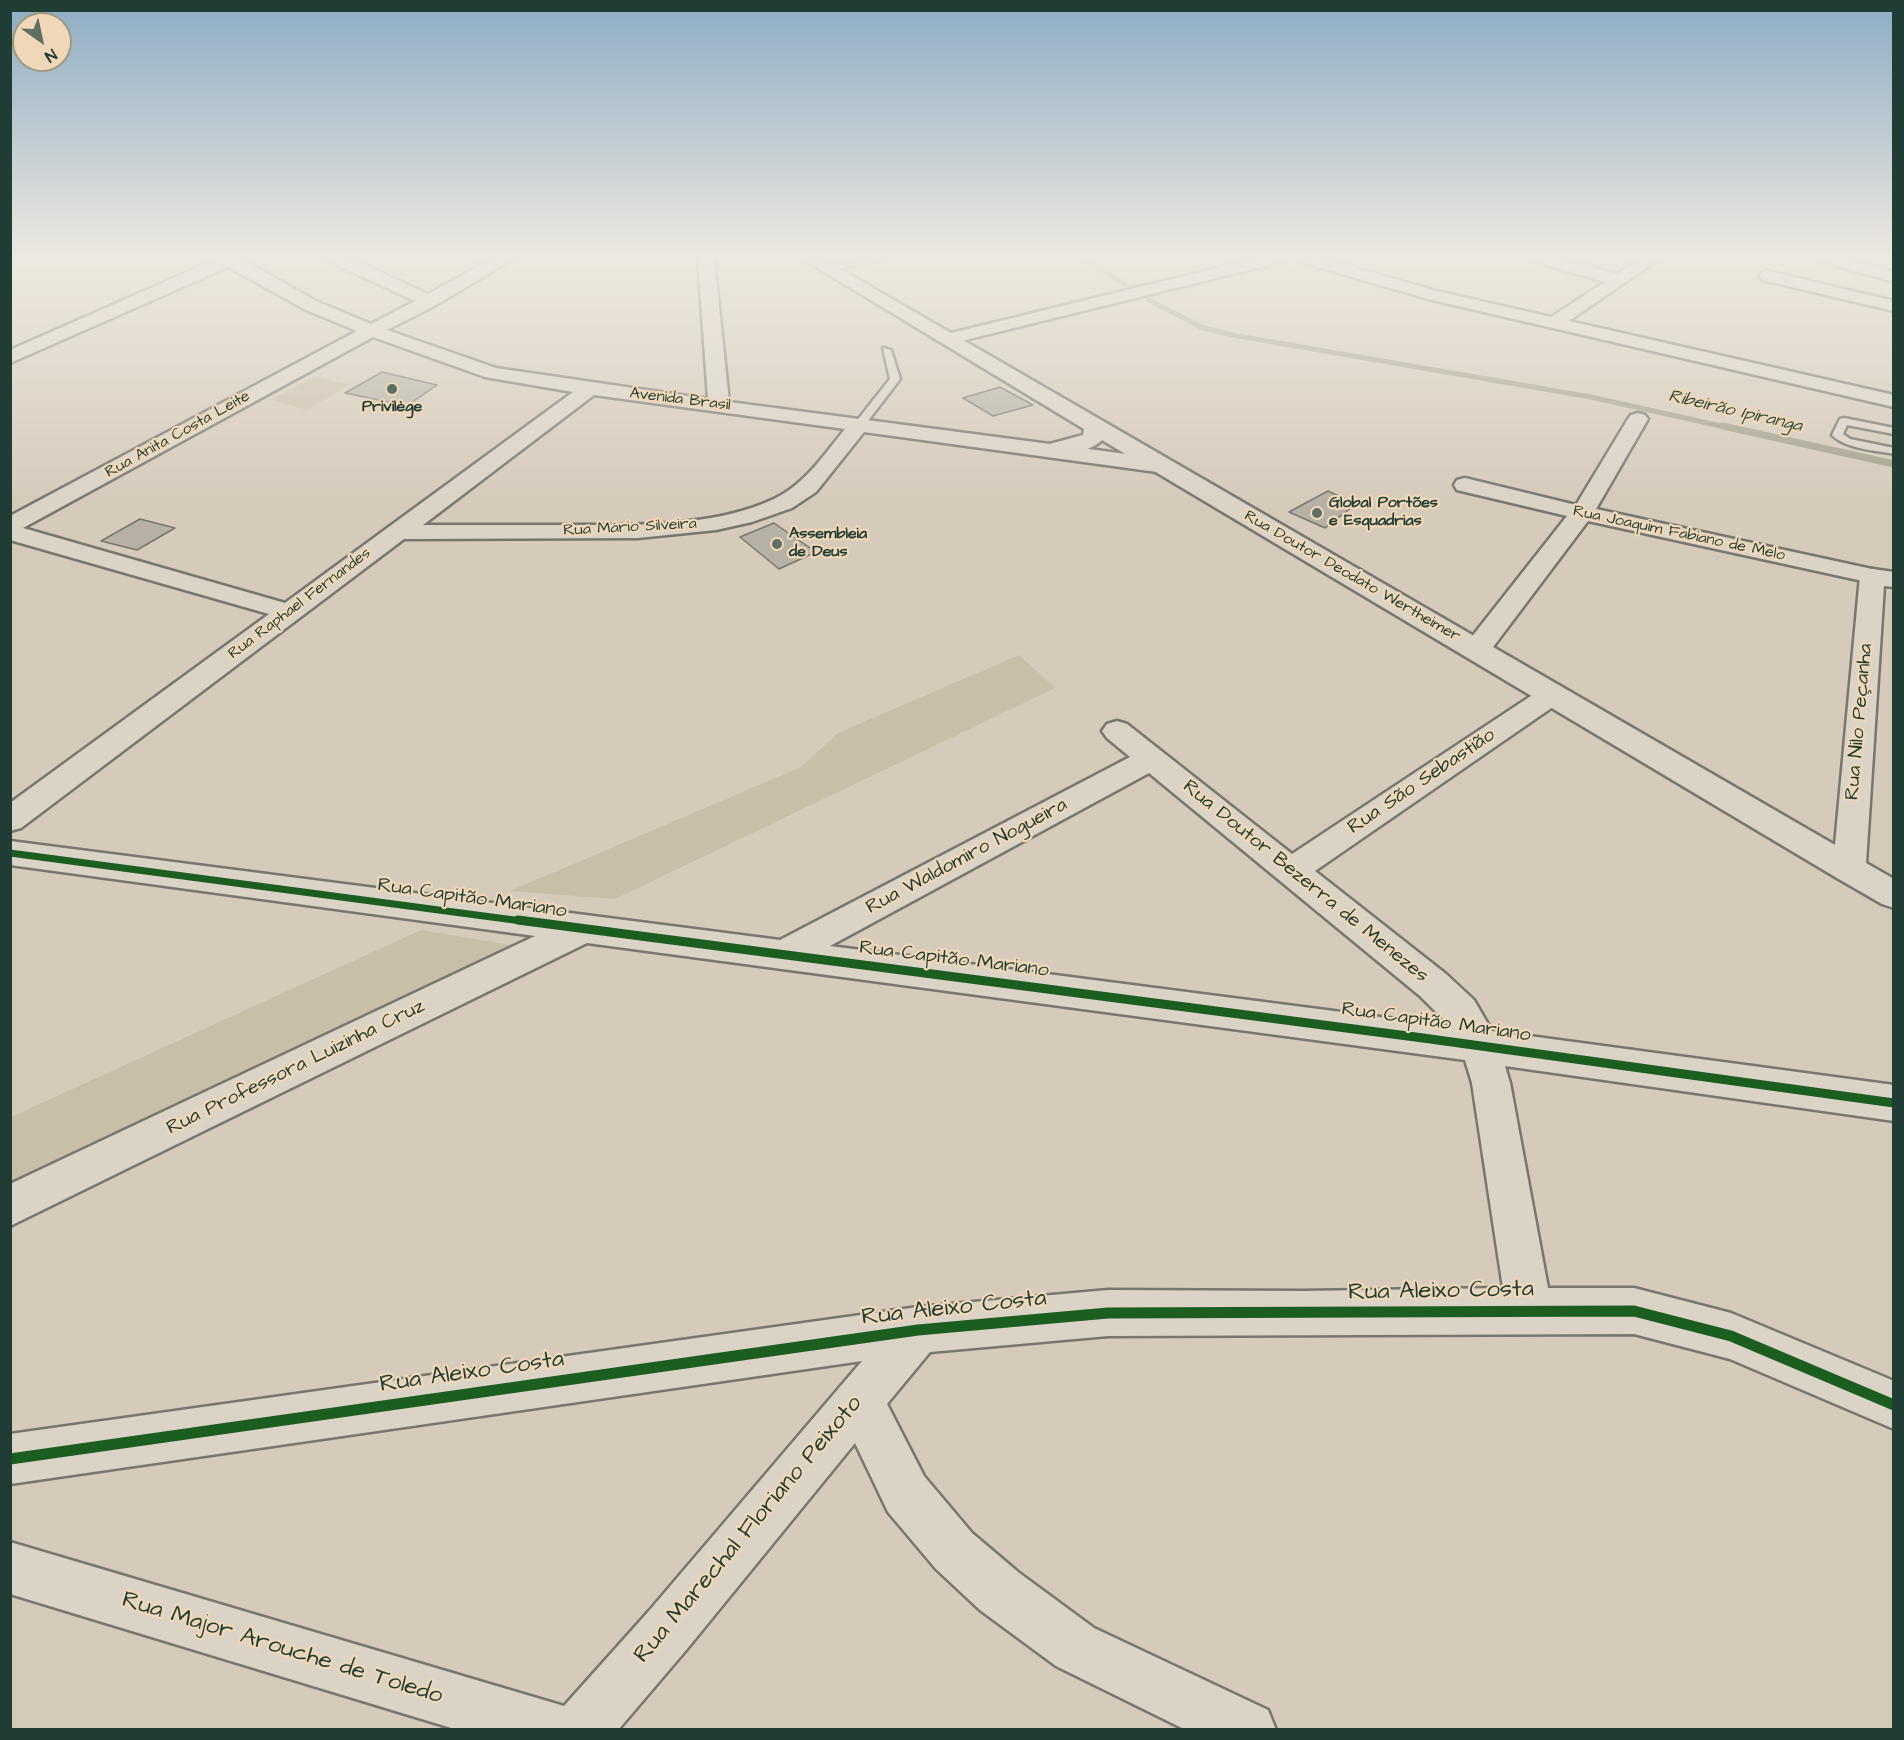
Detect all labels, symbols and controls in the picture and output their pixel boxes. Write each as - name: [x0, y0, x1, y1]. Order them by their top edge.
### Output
- north arrow: [12, 12, 72, 72]
- text: N: [41, 43, 61, 67]
- marker: Privilège: [385, 382, 399, 396]
- street label: Avenida Brasil: [628, 384, 732, 416]
- water label: Ribeirão Ipiranga: [1666, 386, 1804, 438]
- street label: Rua Anita Costa Leite: [102, 387, 254, 483]
- place label: Privilège: [362, 398, 422, 418]
- place label: Global Portões e Esquadrias: [1329, 494, 1438, 532]
- street label: Rua Joaquim Fabiano de Melo: [1571, 502, 1787, 566]
- marker: Global Portões e Esquadrias: [1310, 506, 1324, 520]
- street label: Rua Doutor Deodato Wertheimer: [1240, 507, 1464, 647]
- street label: Rua Mário Silveira: [563, 515, 697, 541]
- place label: Assembleia de Deus: [789, 525, 867, 563]
- marker: Assembleia de Deus: [770, 537, 784, 551]
- street label: Rua Raphael Fernandes: [225, 544, 375, 664]
- street label: Rua Nilo Peçanha: [1841, 643, 1879, 801]
- street label: Rua São Sebastião: [1344, 724, 1500, 840]
- street label: Rua Doutor Bezerra de Menezes: [1177, 775, 1433, 989]
- street label: Rua Waldomiro Nogueira: [862, 794, 1072, 920]
- street label: Rua Capitão Mariano: [376, 874, 568, 924]
- street label: Rua Capitão Mariano: [858, 936, 1050, 984]
- street label: Rua Professora Luizinha Cruz: [163, 995, 429, 1141]
- street label: Rua Capitão Mariano: [1340, 998, 1532, 1048]
- street label: Rua Aleixo Costa: [1348, 1276, 1534, 1308]
- street label: Rua Aleixo Costa: [860, 1285, 1048, 1333]
- street label: Rua Aleixo Costa: [378, 1346, 566, 1400]
- street label: Rua Marechal Floriano Peixoto: [629, 1390, 869, 1670]
- street label: Rua Major Arouche de Toledo: [118, 1586, 446, 1712]

